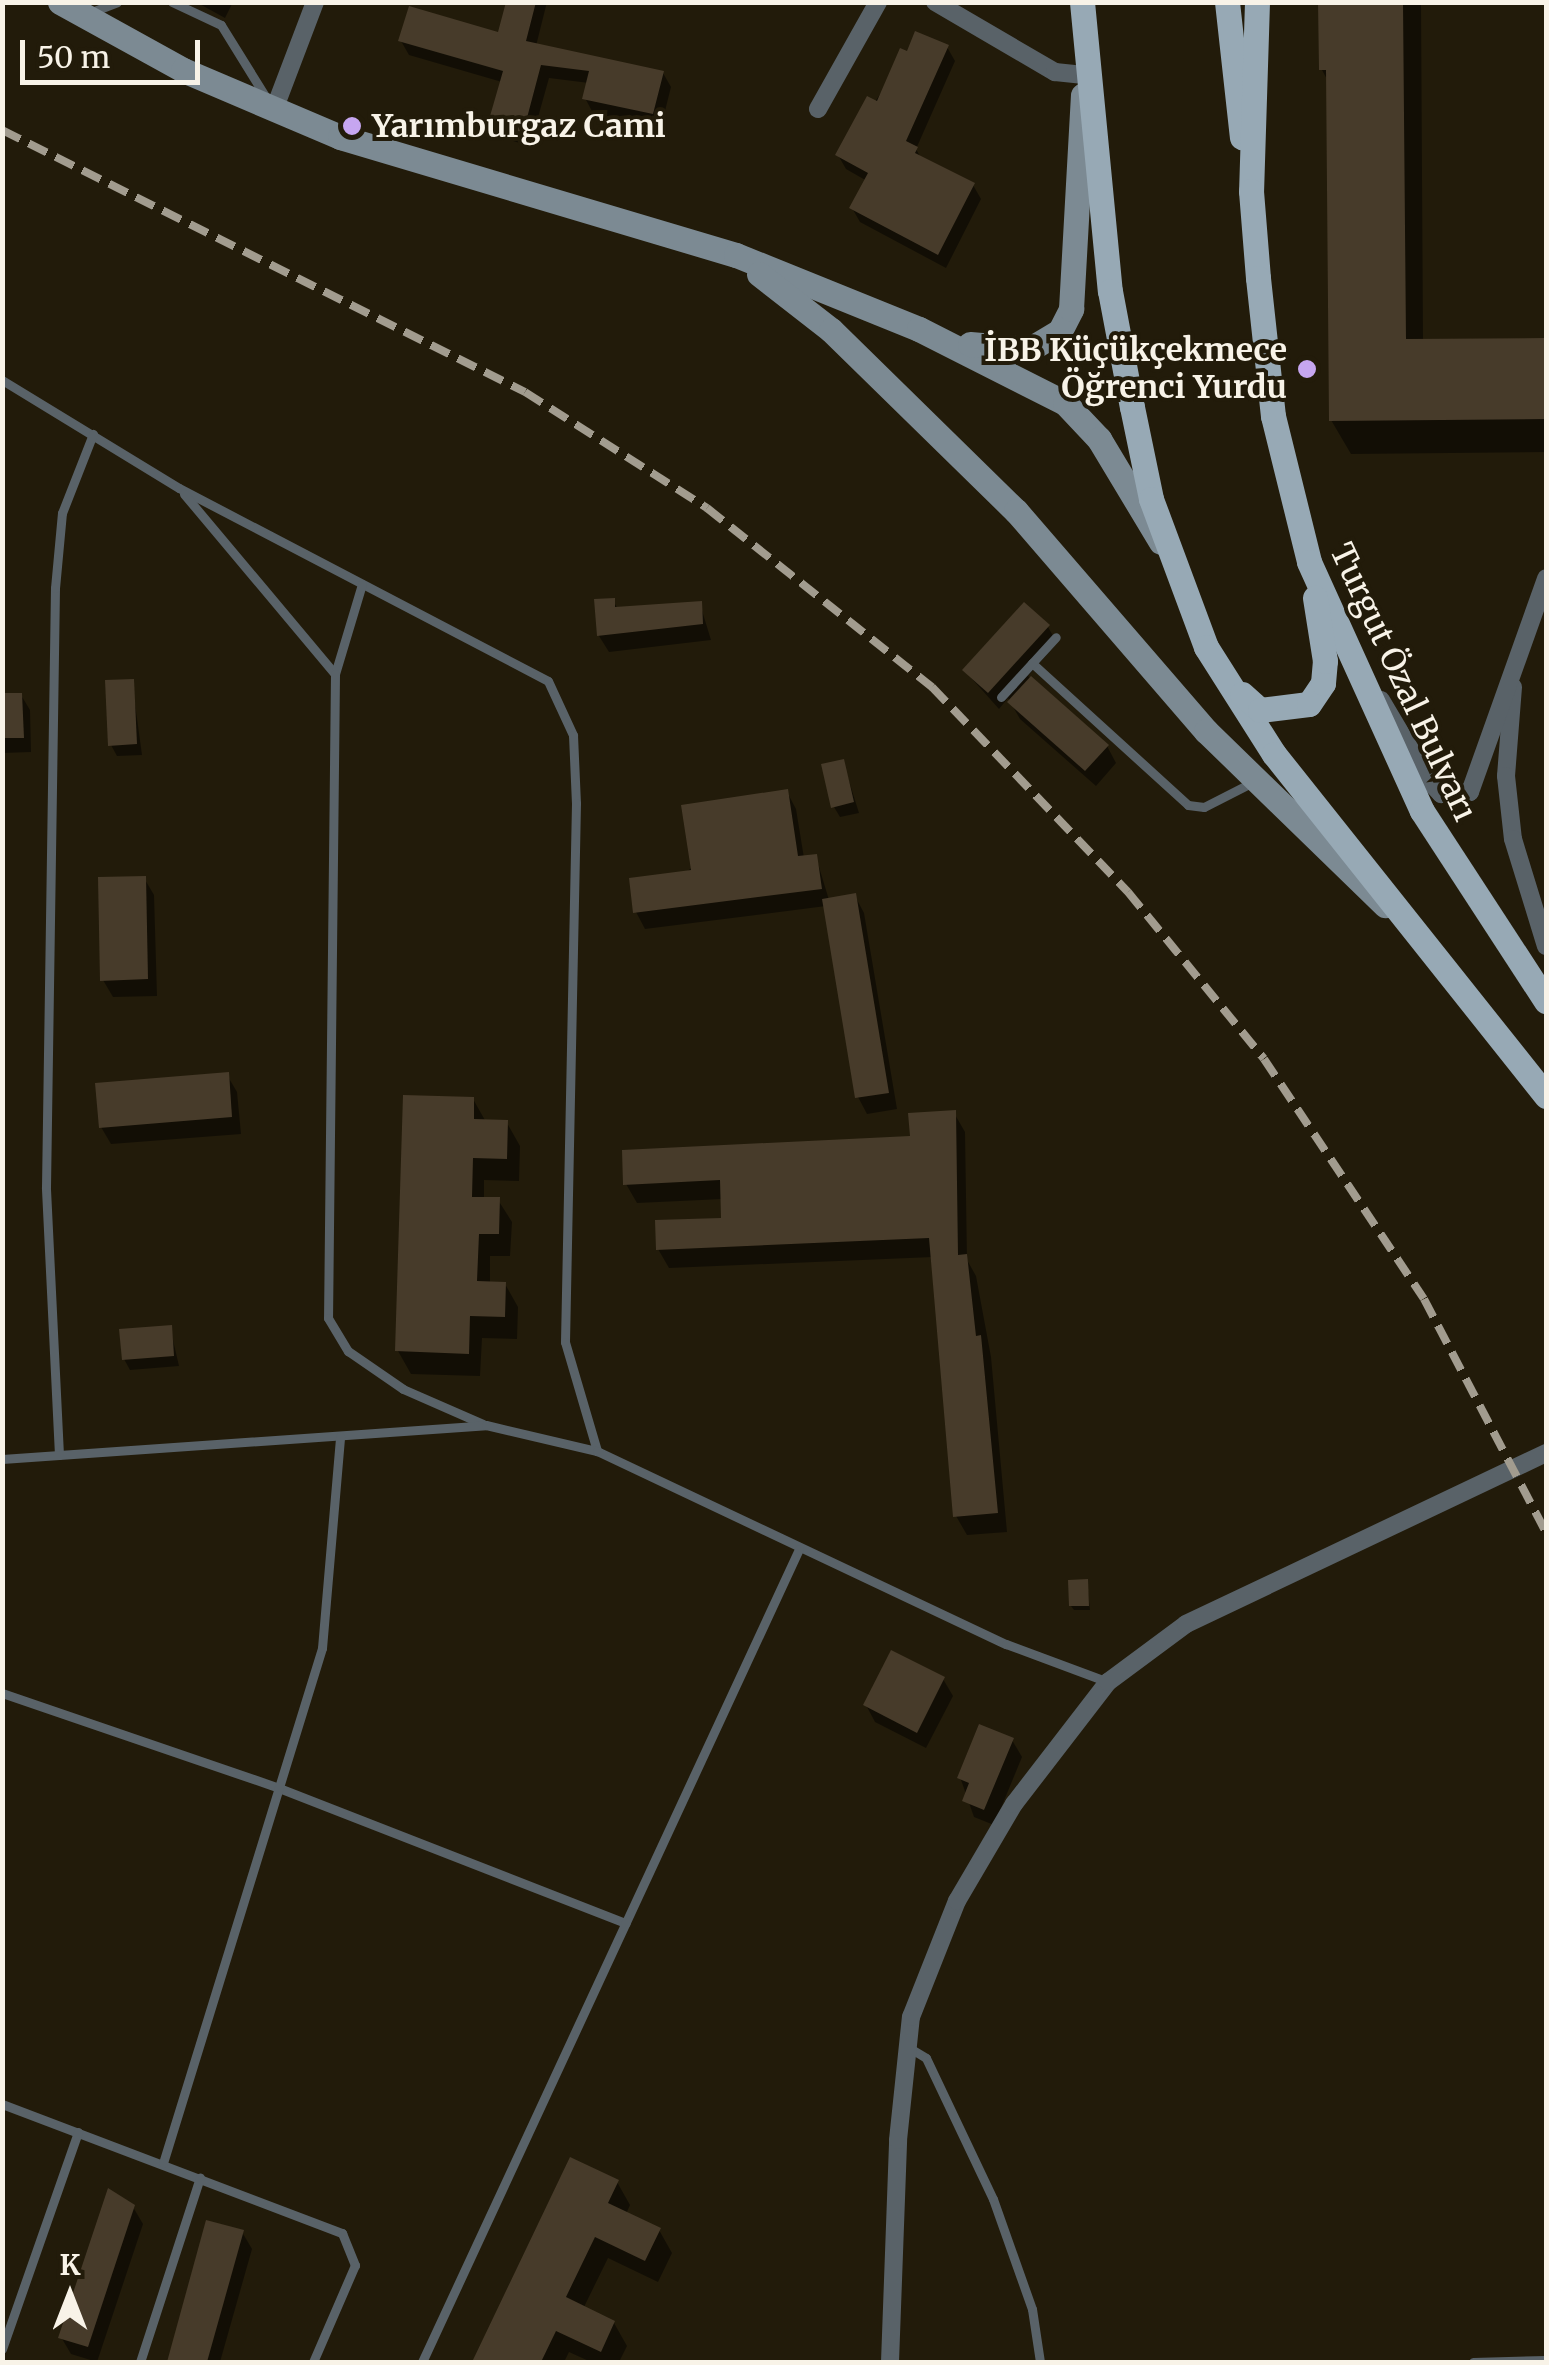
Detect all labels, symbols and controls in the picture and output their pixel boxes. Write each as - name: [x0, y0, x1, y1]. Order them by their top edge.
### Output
- scale bar: [25, 20, 205, 82]
- text: 50 m: [37, 38, 110, 76]
- place label: Yarımburgaz Cami: [372, 107, 666, 145]
- marker: Yarımburgaz Cami: [341, 115, 363, 137]
- place label: İBB Küçükçekmece Öğrenci Yurdu: [984, 332, 1287, 407]
- marker: İBB Küçükçekmece Öğrenci Yurdu: [1296, 358, 1318, 380]
- street label: Turgut Özal Bulvarı: [1322, 537, 1484, 827]
- north arrow: [20, 2245, 120, 2345]
- text: K: [60, 2247, 80, 2283]

